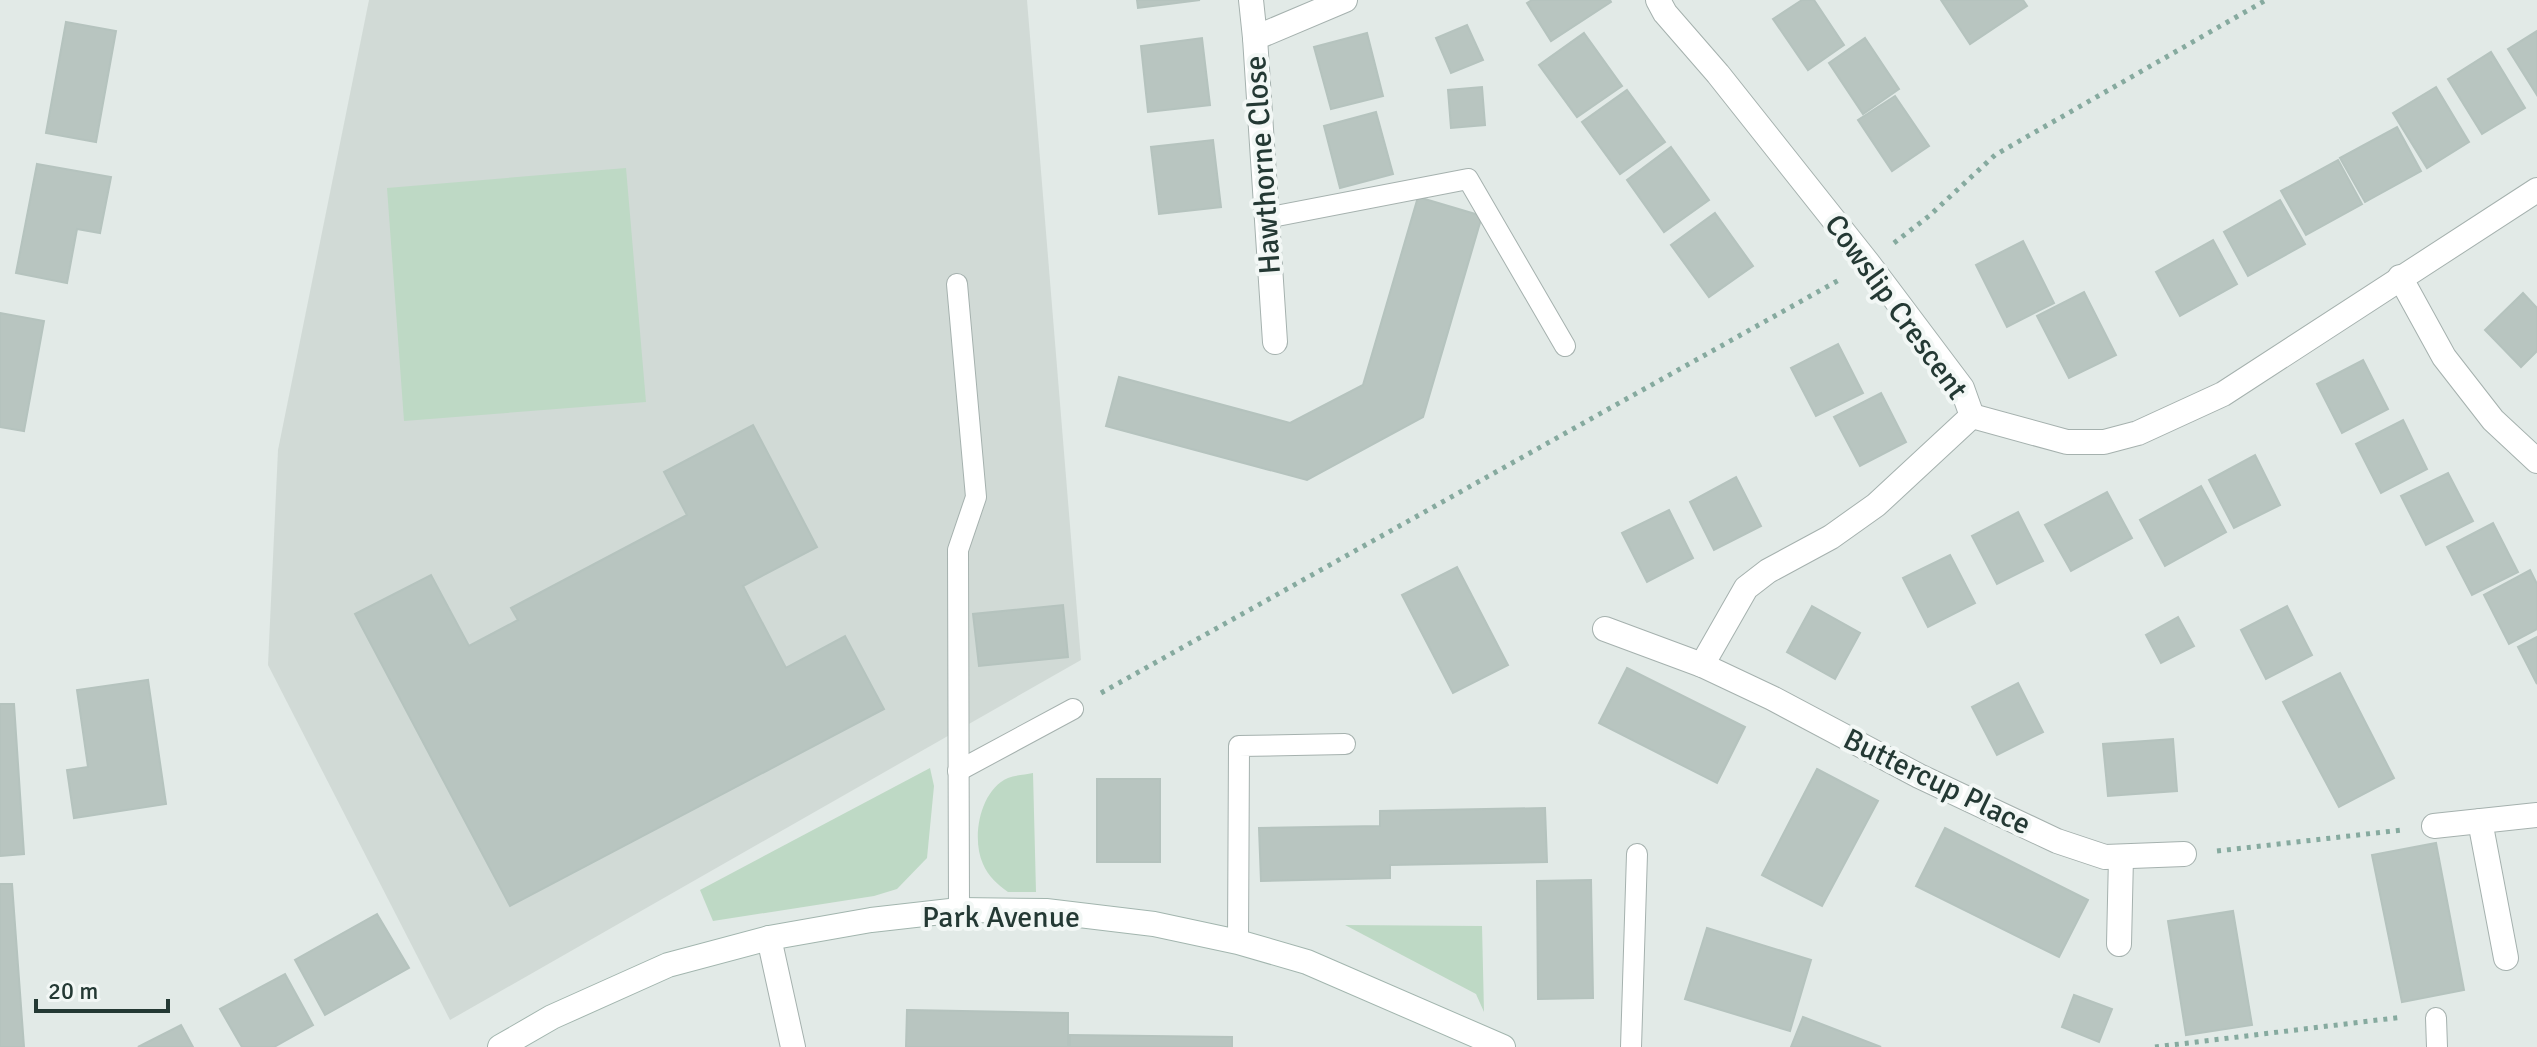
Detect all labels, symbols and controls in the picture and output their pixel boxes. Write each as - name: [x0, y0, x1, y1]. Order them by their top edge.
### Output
- street label: Hawthorne Close: [1237, 54, 1289, 276]
- street label: Cowslip Crescent: [1816, 207, 1976, 407]
- street label: Buttercup Place: [1837, 721, 2037, 843]
- street label: Park Avenue: [922, 899, 1080, 936]
- scale bar: [36, 963, 168, 1013]
- text: 20 m: [48, 976, 98, 1006]

